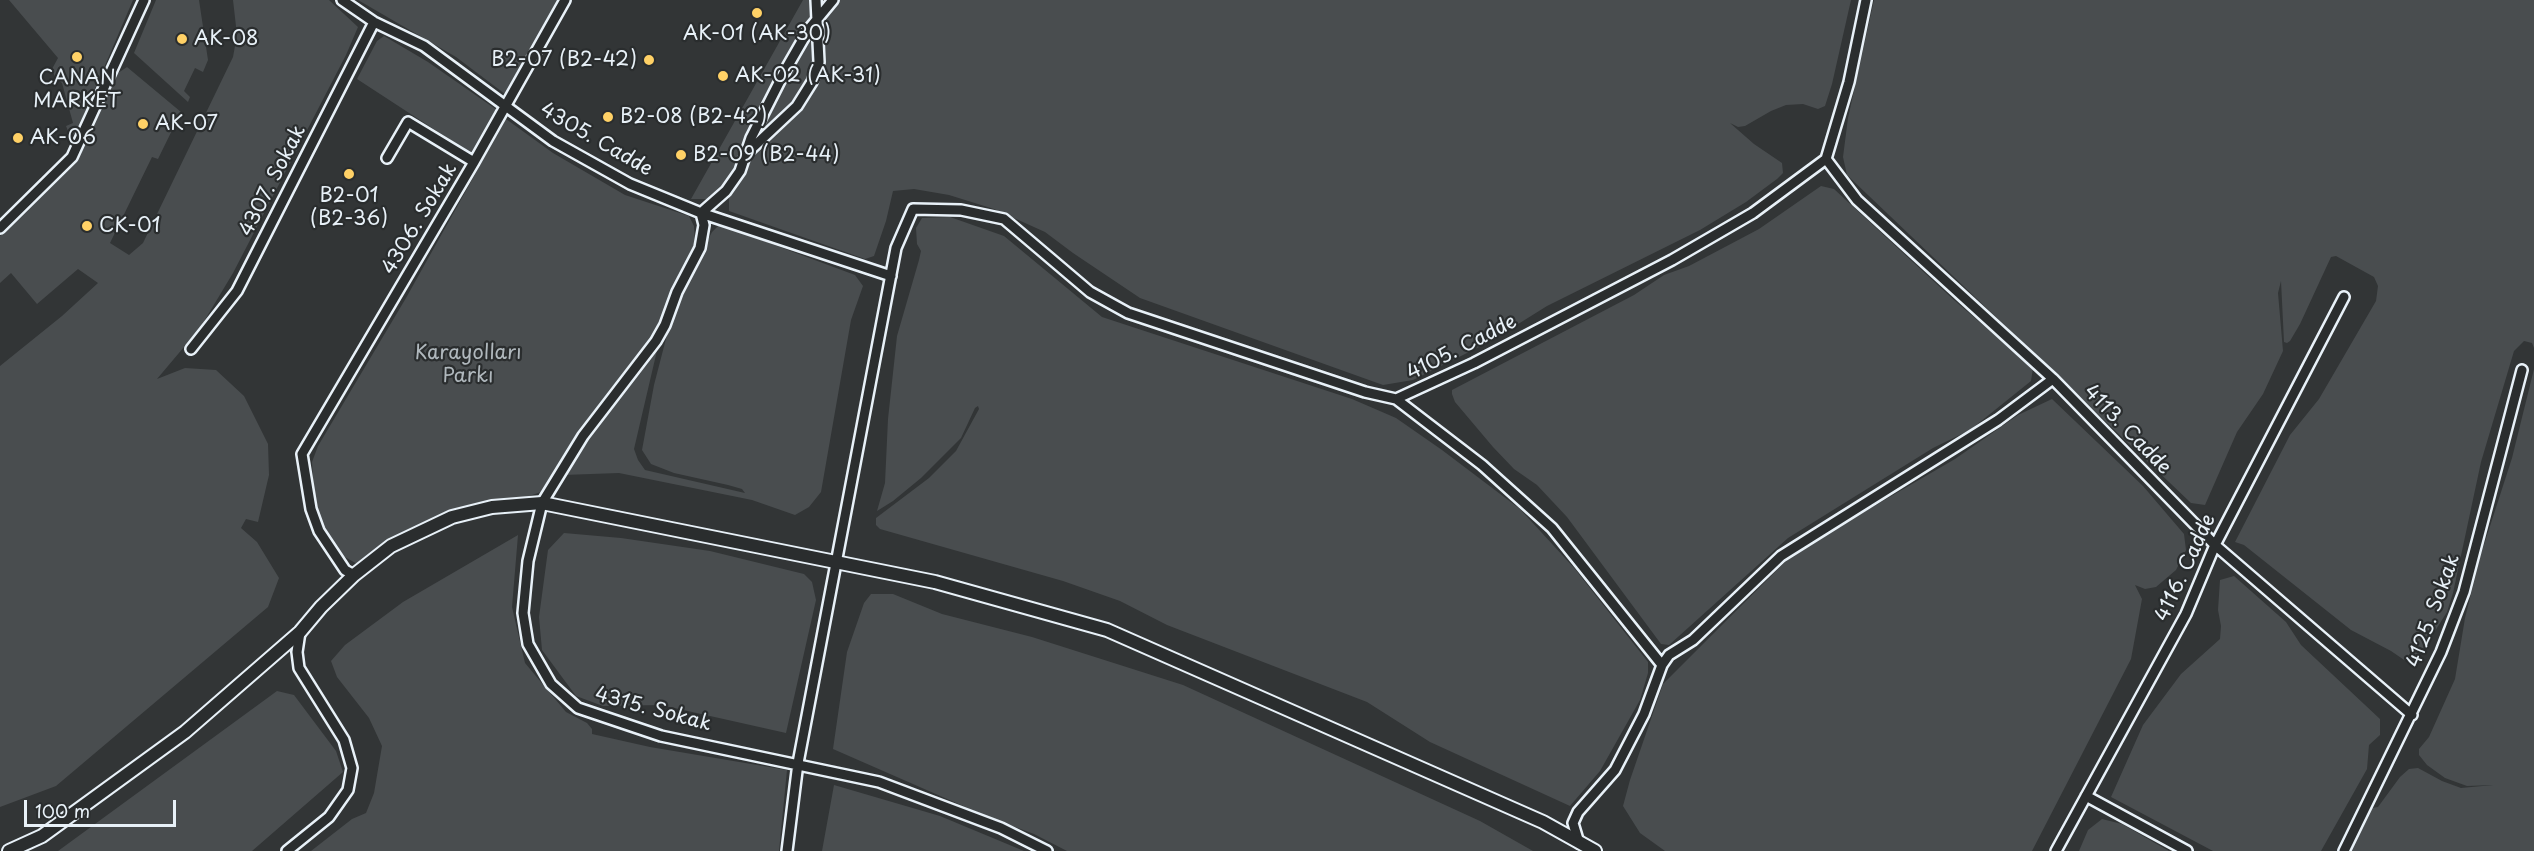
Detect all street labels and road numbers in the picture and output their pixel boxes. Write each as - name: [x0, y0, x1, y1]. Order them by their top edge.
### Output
- street label: 4305. Cadde: [536, 98, 656, 182]
- street label: 4307. Sokak: [235, 121, 311, 241]
- street label: 4306. Sokak: [377, 159, 463, 279]
- street label: 4105. Cadde: [1403, 310, 1521, 386]
- street label: 4113. Cadde: [2078, 380, 2176, 480]
- street label: 4116. Cadde: [2151, 511, 2221, 625]
- street label: 4125. Sokak: [2402, 551, 2466, 671]
- street label: 4315. Sokak: [592, 683, 714, 737]

